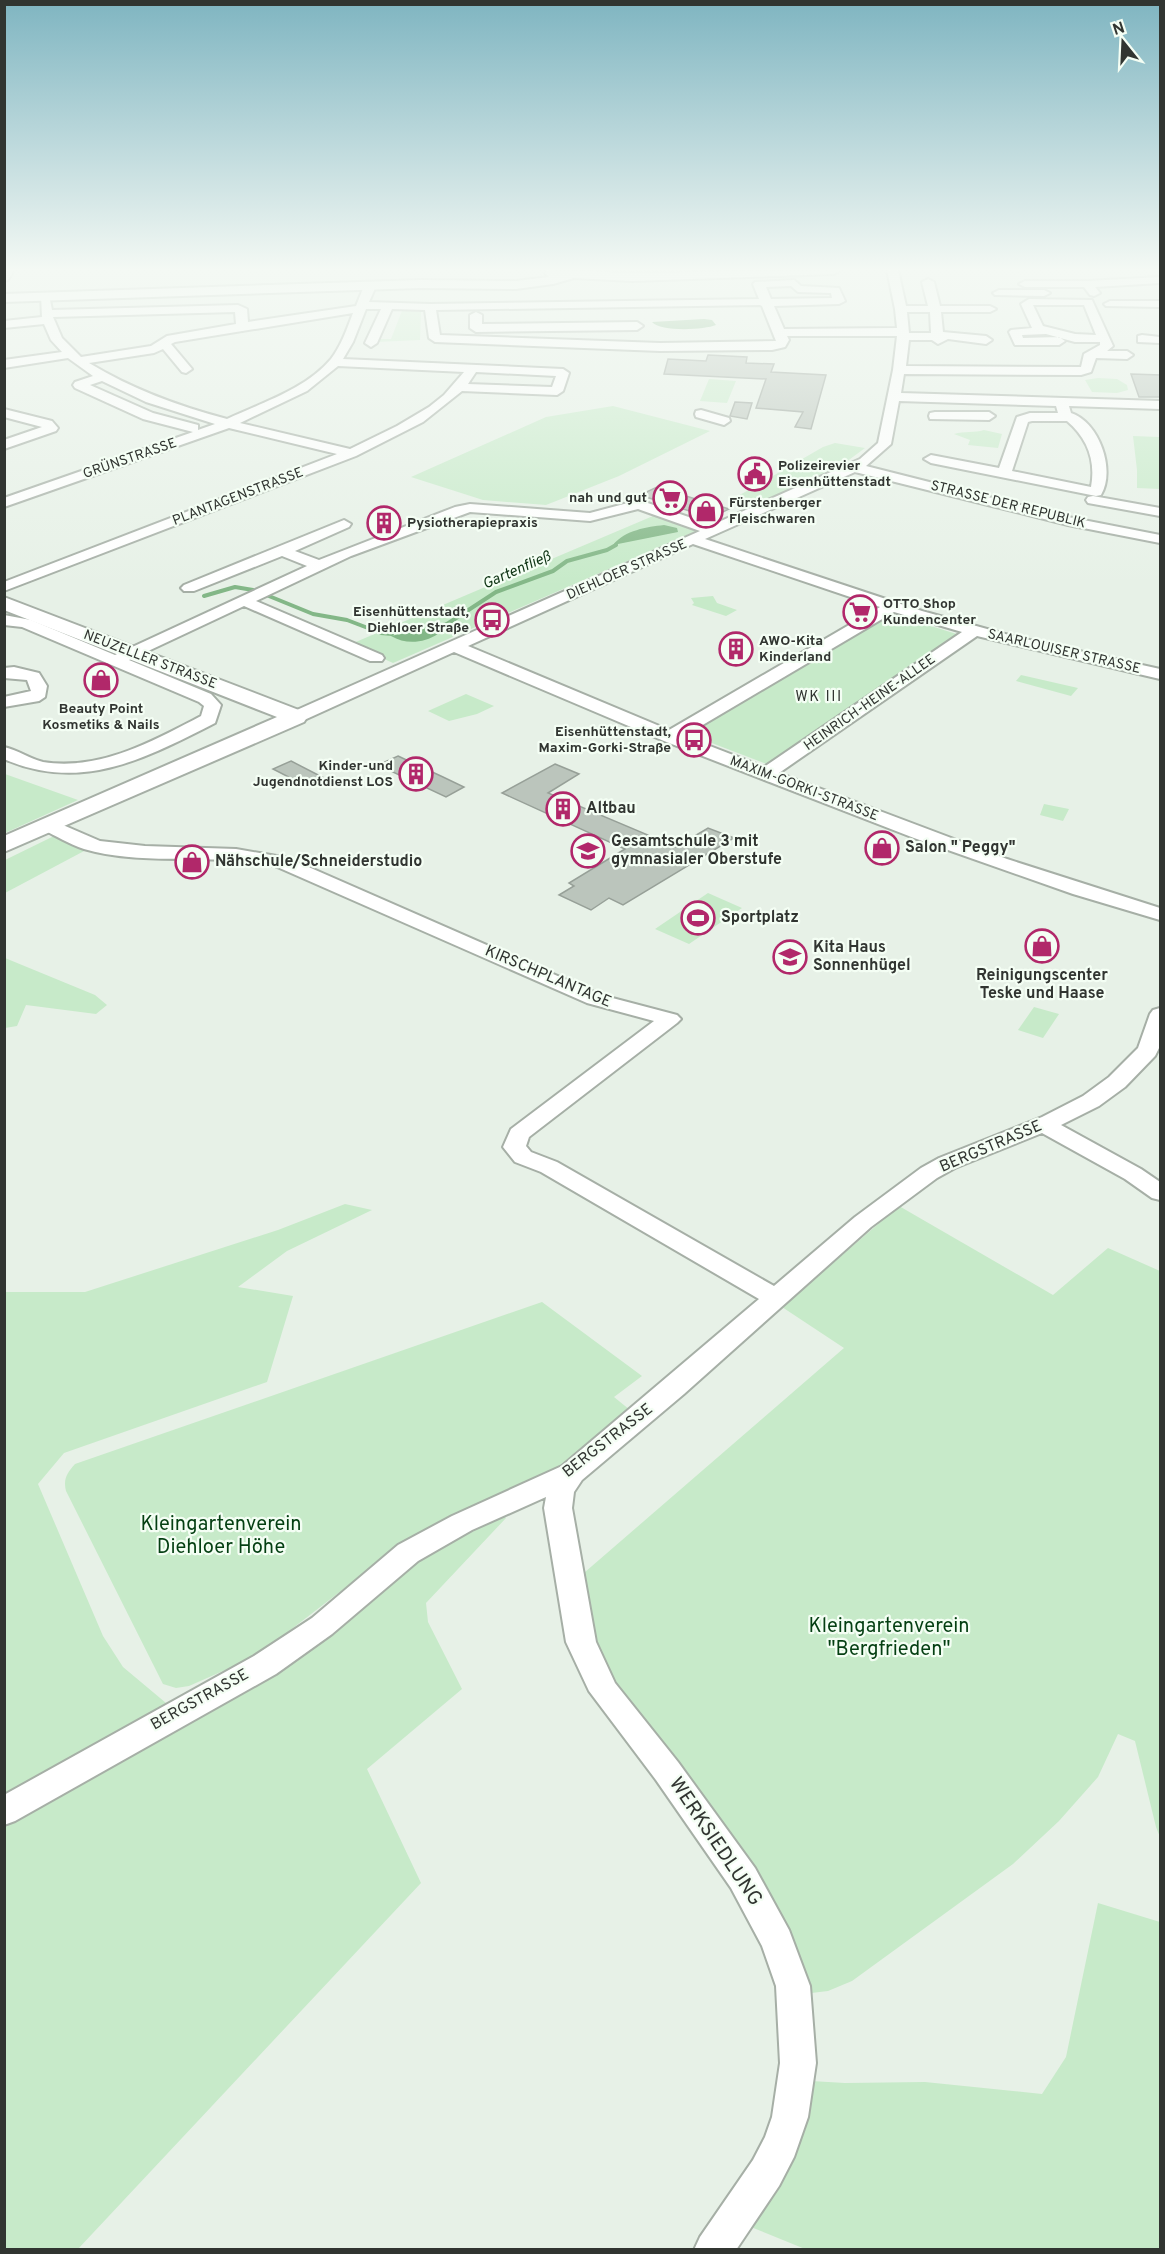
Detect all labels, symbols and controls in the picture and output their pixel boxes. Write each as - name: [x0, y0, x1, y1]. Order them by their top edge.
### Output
- north arrow: [1093, 12, 1153, 72]
- text: N: [1110, 18, 1128, 41]
- street label: GRÜNSTRASSE: [81, 434, 179, 483]
- public building icon: Polizeirevier Eisenhüttenstadt: [737, 456, 773, 492]
- place label: Polizeirevier Eisenhüttenstadt: [778, 458, 891, 491]
- street label: PLANTAGENSTRASSE: [170, 464, 306, 530]
- street label: STRASSE DER REPUBLIK: [929, 477, 1087, 533]
- supermarket icon: nah und gut: [652, 480, 688, 516]
- place label: nah und gut: [569, 490, 647, 507]
- shop icon: Fürstenberger Fleischwaren: [688, 493, 724, 529]
- place label: Fürstenberger Fleischwaren: [729, 495, 822, 528]
- building icon: Pysiotherapiepraxis: [366, 505, 402, 541]
- place label: Pysiotherapiepraxis: [407, 515, 538, 532]
- street label: DIEHLOER STRASSE: [564, 536, 690, 604]
- water label: Gartenfließ: [480, 547, 555, 595]
- supermarket icon: OTTO Shop Kundencenter: [842, 594, 878, 630]
- place label: OTTO Shop Kundencenter: [883, 596, 976, 629]
- bus stop icon: Eisenhüttenstadt, Diehloer Straße: [474, 602, 510, 638]
- place label: Eisenhüttenstadt, Diehloer Straße: [353, 604, 469, 637]
- street label: SAARLOUISER STRASSE: [986, 626, 1142, 678]
- street label: NEUZELLER STRASSE: [81, 627, 219, 693]
- building icon: AWO-Kita Kinderland: [718, 631, 754, 667]
- place label: AWO-Kita Kinderland: [759, 633, 831, 666]
- street label: HEINRICH-HEINE-ALLEE: [801, 651, 939, 755]
- shop icon: Beauty Point Kosmetiks & Nails: [83, 662, 119, 698]
- district label: WK III: [795, 688, 843, 707]
- place label: Beauty Point Kosmetiks & Nails: [42, 701, 160, 734]
- bus stop icon: Eisenhüttenstadt, Maxim-Gorki-Straße: [676, 722, 712, 758]
- place label: Eisenhüttenstadt, Maxim-Gorki-Straße: [539, 724, 671, 757]
- street label: MAXIM-GORKI-STRASSE: [727, 753, 881, 825]
- building icon: Kinder-und Jugendnotdienst LOS: [398, 756, 434, 792]
- place label: Kinder-und Jugendnotdienst LOS: [253, 758, 393, 791]
- building icon: Altbau: [545, 791, 581, 827]
- place label: Altbau: [586, 799, 636, 819]
- shop icon: Salon " Peggy": [864, 830, 900, 866]
- place label: Gesamtschule 3 mit gymnasialer Oberstufe: [611, 832, 782, 870]
- school or university icon: Gesamtschule 3 mit gymnasialer Oberstufe: [570, 833, 606, 869]
- place label: Salon " Peggy": [905, 838, 1016, 858]
- shop icon: Nähschule/Schneiderstudio: [174, 844, 210, 880]
- place label: Nähschule/Schneiderstudio: [215, 852, 422, 872]
- sports icon: Sportplatz: [680, 900, 716, 936]
- place label: Sportplatz: [721, 908, 799, 928]
- shop icon: Reinigungscenter Teske und Haase: [1024, 928, 1060, 964]
- place label: Kita Haus Sonnenhügel: [813, 938, 911, 976]
- school or university icon: Kita Haus Sonnenhügel: [772, 939, 808, 975]
- street label: KIRSCHPLANTAGE: [482, 941, 614, 1013]
- place label: Reinigungscenter Teske und Haase: [976, 966, 1108, 1004]
- street label: BERGSTRASSE: [937, 1116, 1045, 1178]
- street label: BERGSTRASSE: [559, 1399, 657, 1483]
- park label: Kleingartenverein Diehloer Höhe: [140, 1512, 302, 1561]
- park label: Kleingartenverein "Bergfrieden": [808, 1614, 970, 1663]
- street label: BERGSTRASSE: [147, 1665, 253, 1735]
- street label: WERKSIEDLUNG: [662, 1773, 768, 1911]

